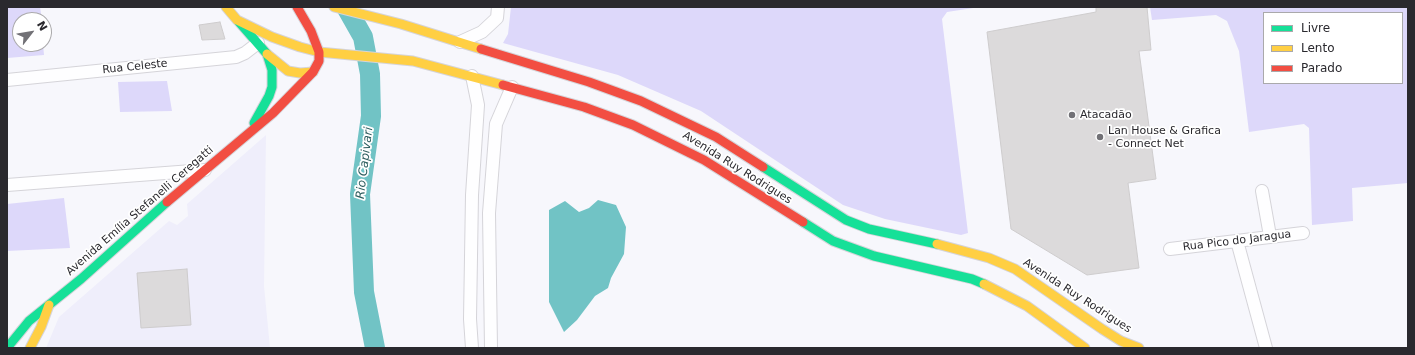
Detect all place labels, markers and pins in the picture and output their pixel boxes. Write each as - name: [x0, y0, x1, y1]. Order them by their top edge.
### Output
- place label: Atacadão: [1080, 108, 1132, 122]
- marker: Atacadão: [1067, 110, 1077, 120]
- place label: Lan House & Grafica - Connect Net: [1108, 124, 1221, 150]
- marker: Lan House & Grafica - Connect Net: [1095, 132, 1105, 142]

